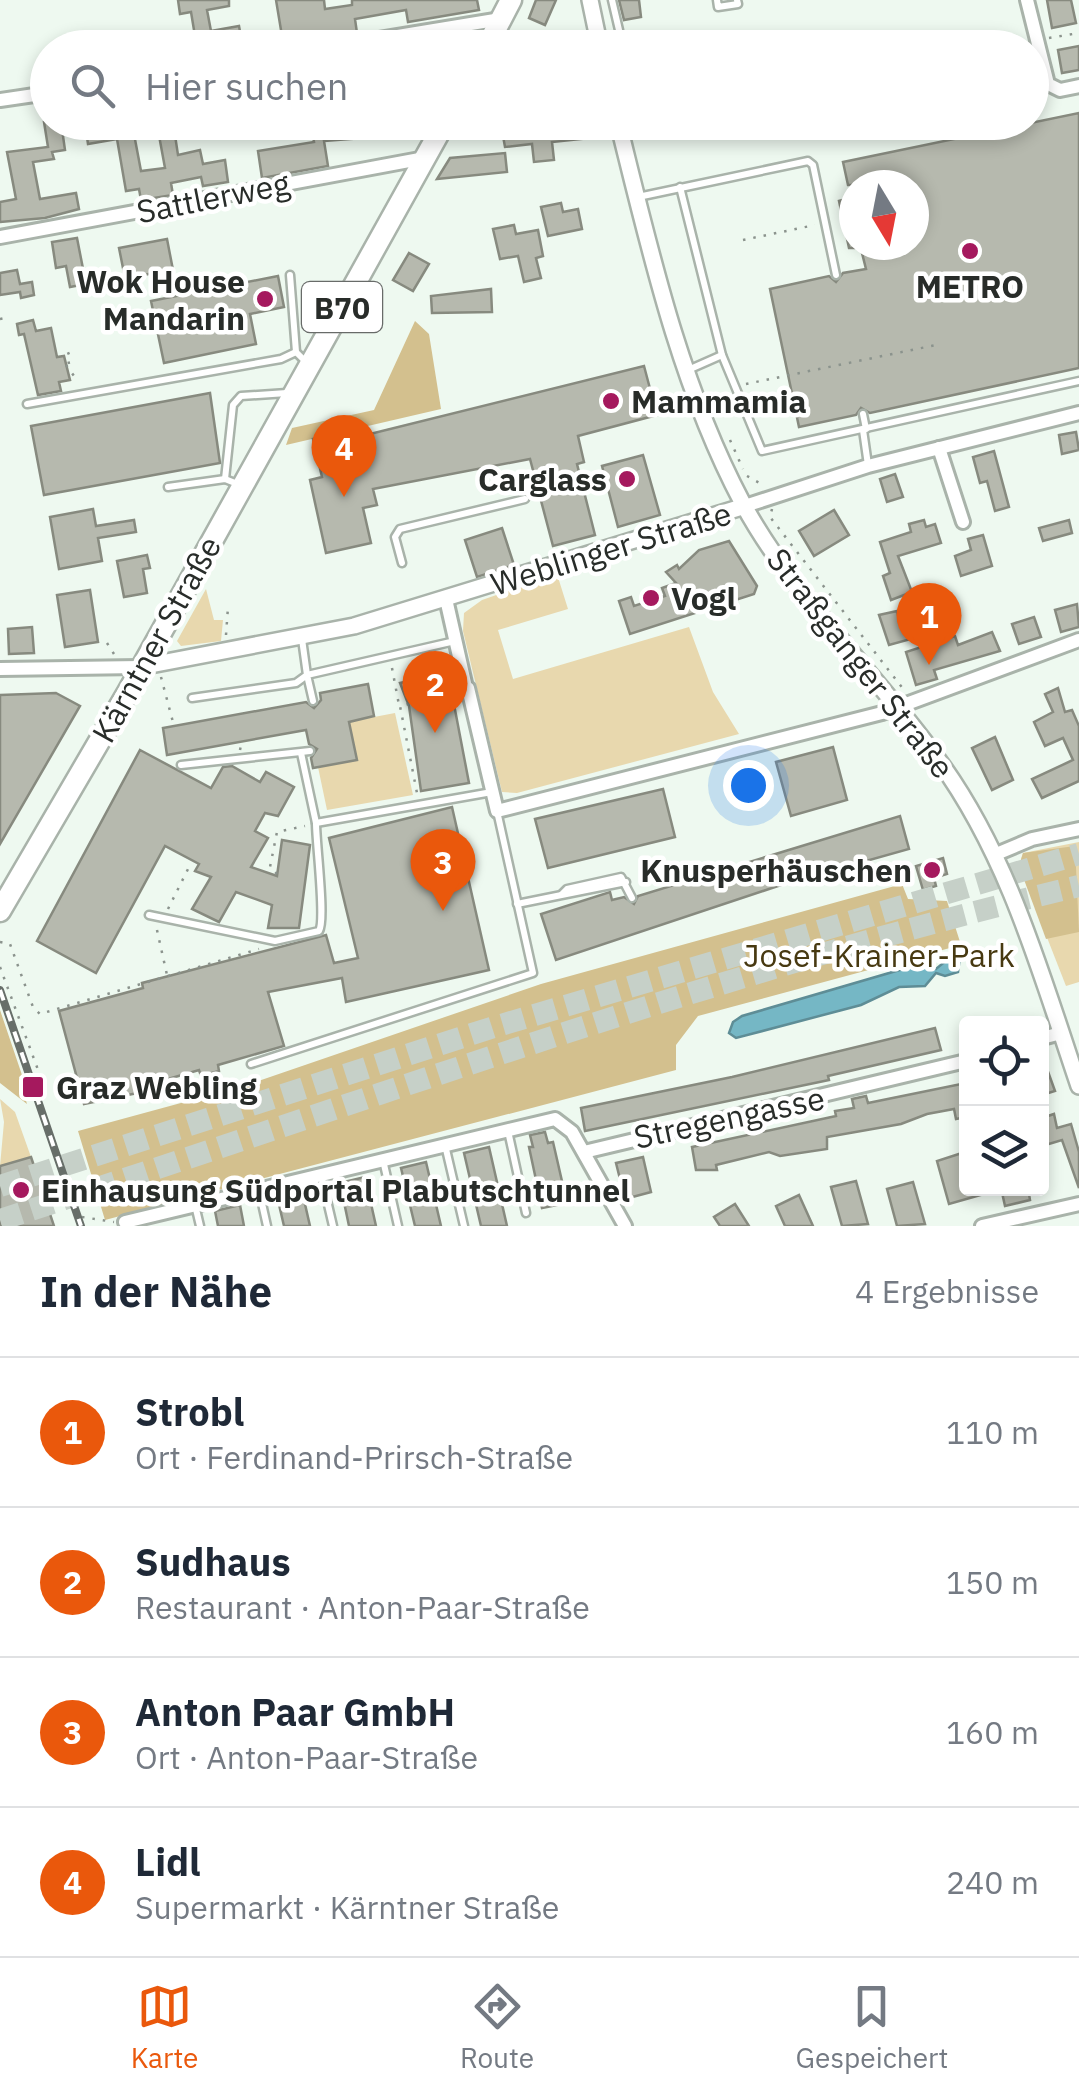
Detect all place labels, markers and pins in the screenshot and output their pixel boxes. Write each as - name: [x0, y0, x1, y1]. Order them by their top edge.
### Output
- marker: METRO: [959, 240, 981, 262]
- place label: Wok House Mandarin: [76, 260, 245, 339]
- place label: METRO: [916, 265, 1024, 307]
- marker: Wok House Mandarin: [254, 288, 276, 310]
- place label: Mammamia: [631, 380, 807, 422]
- marker: Mammamia: [600, 390, 622, 412]
- pin: 4: [312, 414, 376, 497]
- place label: Carglass: [478, 458, 607, 500]
- marker: Carglass: [616, 468, 638, 490]
- place label: Vogl: [671, 577, 736, 619]
- pin: 1: [896, 582, 962, 665]
- marker: Vogl: [640, 587, 662, 609]
- pin: 2: [402, 650, 468, 733]
- pin: 3: [410, 828, 476, 911]
- place label: Knusperhäuschen: [640, 849, 912, 891]
- marker: Knusperhäuschen: [921, 859, 943, 881]
- place label: Graz Webling: [56, 1066, 258, 1108]
- marker: Graz Webling: [20, 1074, 46, 1100]
- place label: Einhausung Südportal Plabutschtunnel: [41, 1169, 630, 1211]
- marker: Einhausung Südportal Plabutschtunnel: [10, 1179, 32, 1201]

